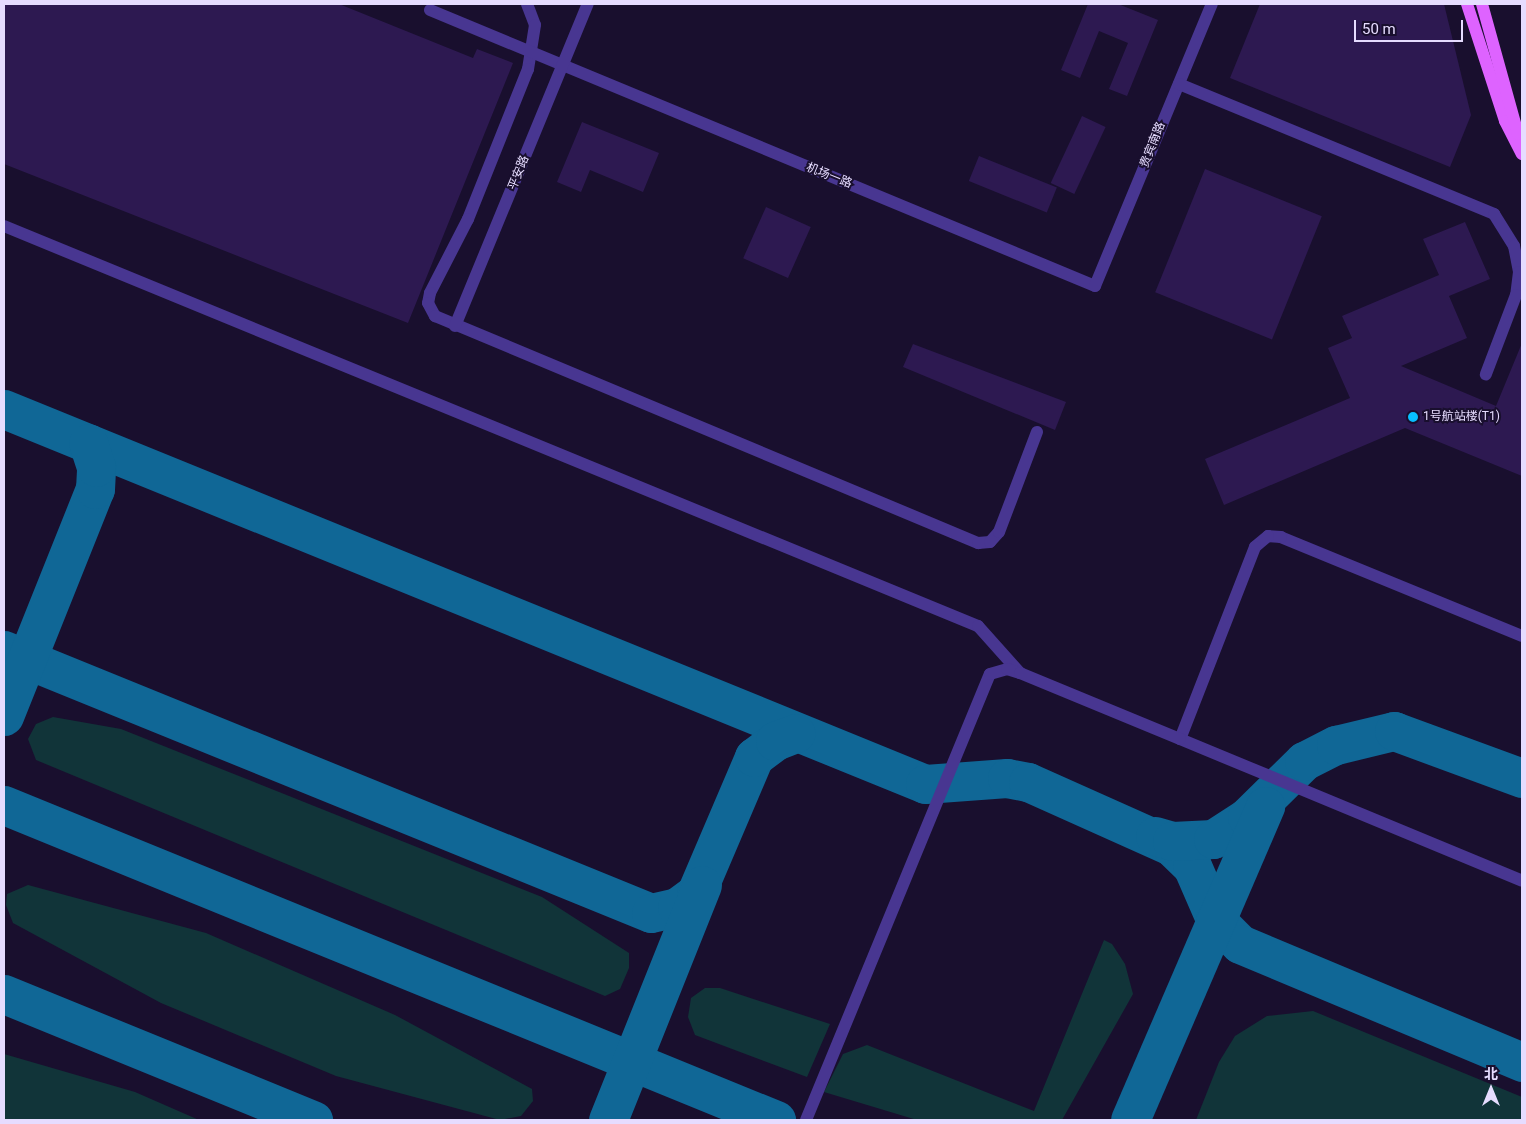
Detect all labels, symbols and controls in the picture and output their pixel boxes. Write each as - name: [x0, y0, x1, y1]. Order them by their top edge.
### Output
- scale bar: [1356, 10, 1465, 42]
- text: 50 m: [1362, 20, 1396, 38]
- street label: 贵宾南路: [1137, 120, 1169, 170]
- street label: 平安路: [506, 154, 532, 192]
- street label: 机场一路: [804, 160, 854, 192]
- place label: 1号航站楼(T1): [1423, 410, 1500, 424]
- marker: 1号航站楼(T1): [1407, 411, 1419, 423]
- north arrow: [1466, 1064, 1516, 1114]
- text: 北: [1484, 1066, 1498, 1082]

